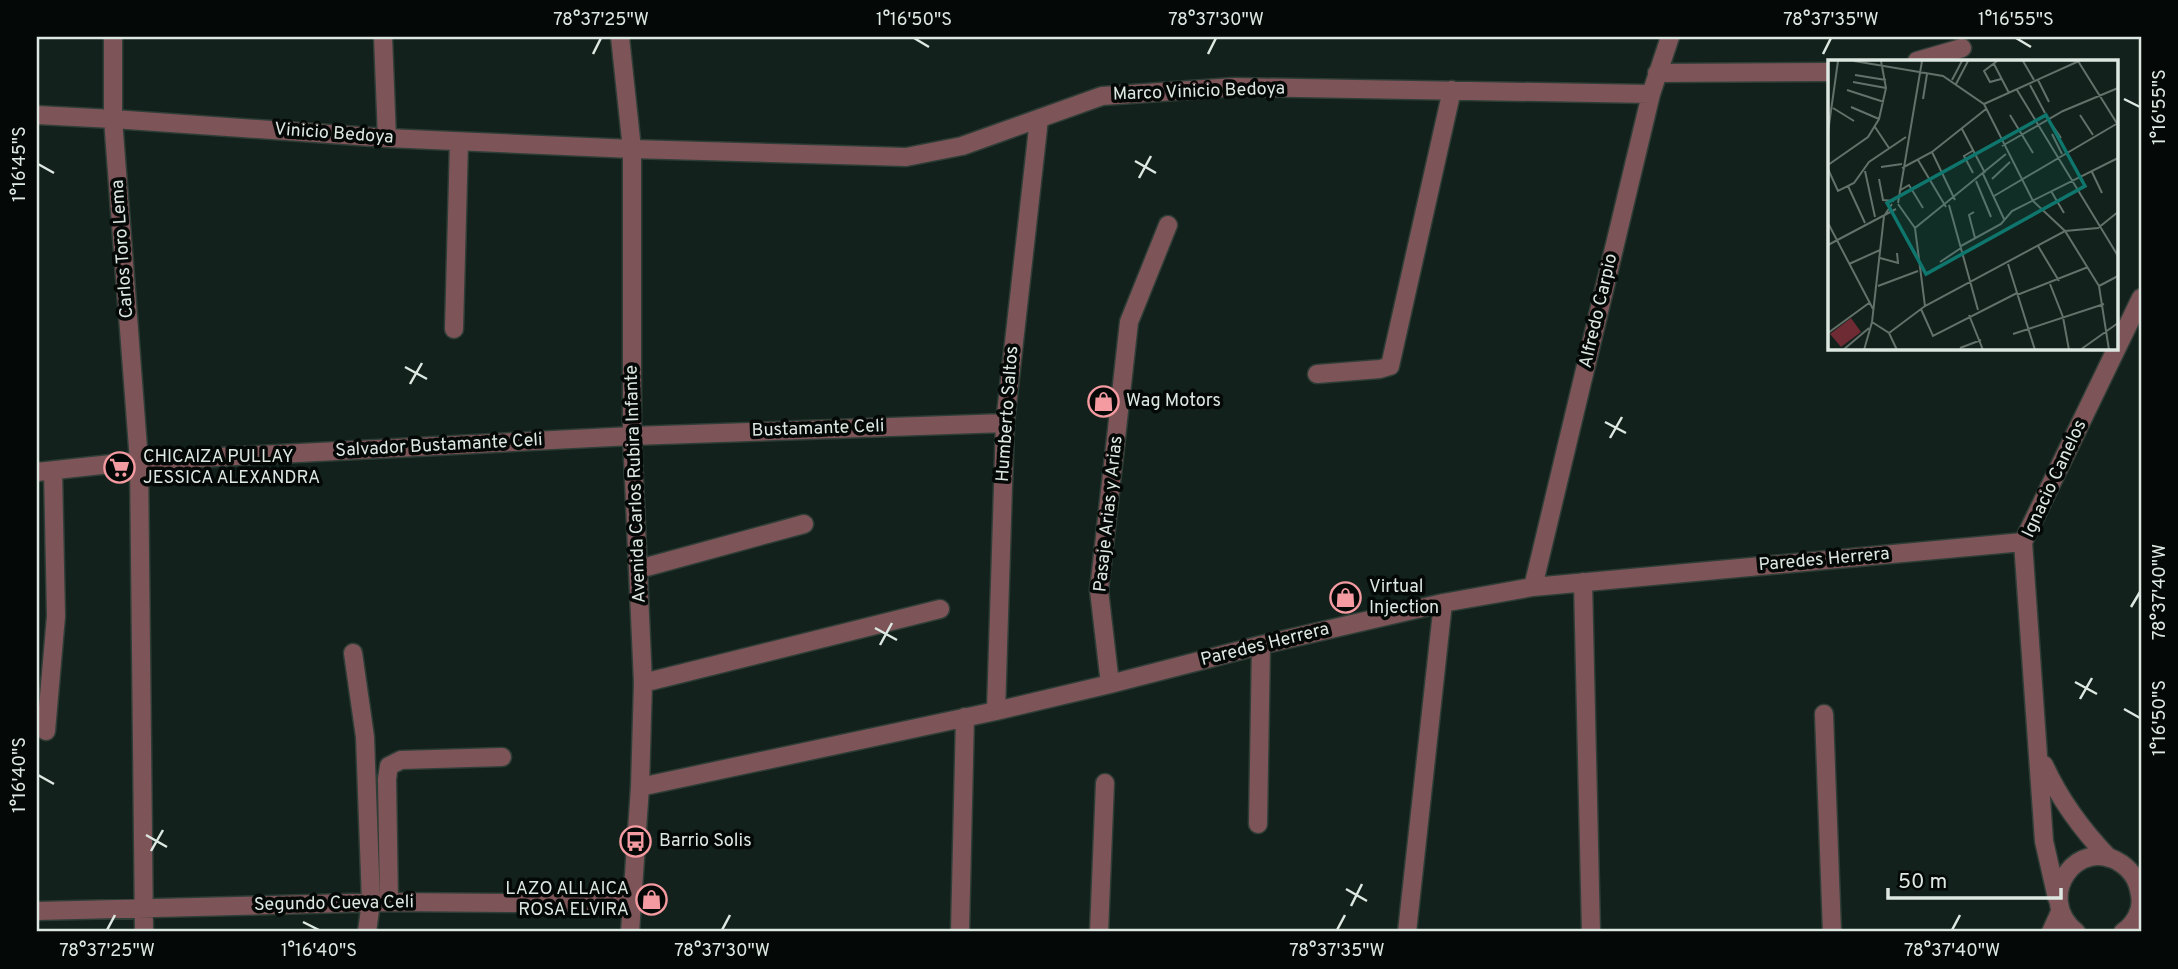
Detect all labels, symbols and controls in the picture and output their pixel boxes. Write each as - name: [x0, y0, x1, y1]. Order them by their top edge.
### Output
- text: 78°37'25"W: [553, 9, 649, 32]
- text: 1°16'50"S: [876, 9, 952, 32]
- text: 78°37'30"W: [1168, 9, 1264, 32]
- text: 78°37'35"W: [1783, 9, 1879, 32]
- text: 1°16'55"S: [1978, 9, 2054, 32]
- inset map: [1828, 60, 2118, 350]
- text: 1°16'55"S: [2149, 69, 2172, 145]
- street label: Marco Vinicio Bedoya: [1112, 77, 1286, 107]
- street label: Vinicio Bedoya: [274, 118, 394, 150]
- text: 1°16'45"S: [9, 126, 32, 202]
- street label: Carlos Toro Lema: [107, 179, 139, 319]
- street label: Alfredo Carpio: [1575, 251, 1623, 371]
- street label: Humberto Saltos: [992, 345, 1024, 483]
- street label: Avenida Carlos Rubira Infante: [620, 365, 652, 603]
- shop icon: Wag Motors: [1086, 384, 1120, 418]
- place label: Wag Motors: [1126, 390, 1221, 413]
- street label: Bustamante Celi: [751, 415, 885, 443]
- street label: Ignacio Canelos: [2018, 416, 2092, 542]
- street label: Salvador Bustamante Celi: [335, 429, 543, 463]
- street label: Pasaje Arias y Arias: [1089, 435, 1129, 593]
- place label: CHICAIZA PULLAY JESSICA ALEXANDRA: [143, 446, 320, 490]
- supermarket icon: CHICAIZA PULLAY JESSICA ALEXANDRA: [103, 450, 137, 484]
- street label: Paredes Herrera: [1758, 543, 1890, 577]
- text: 78°37'40"W: [2149, 544, 2172, 640]
- place label: Virtual Injection: [1369, 576, 1439, 620]
- shop icon: Virtual Injection: [1329, 580, 1363, 614]
- street label: Paredes Herrera: [1198, 618, 1332, 672]
- text: 1°16'50"S: [2149, 680, 2172, 756]
- text: 1°16'40"S: [9, 737, 32, 813]
- bus stop icon: Barrio Solis: [619, 824, 653, 858]
- place label: Barrio Solis: [659, 830, 752, 853]
- scale bar: [1888, 857, 2061, 901]
- text: 50 m: [1898, 869, 1947, 896]
- place label: LAZO ALLAICA ROSA ELVIRA: [505, 878, 629, 922]
- shop icon: LAZO ALLAICA ROSA ELVIRA: [635, 882, 669, 916]
- street label: Segundo Cueva Celi: [254, 891, 414, 917]
- text: 78°37'25"W: [59, 940, 155, 963]
- text: 1°16'40"S: [281, 940, 357, 963]
- text: 78°37'30"W: [674, 940, 770, 963]
- text: 78°37'35"W: [1289, 940, 1385, 963]
- text: 78°37'40"W: [1904, 940, 2000, 963]

